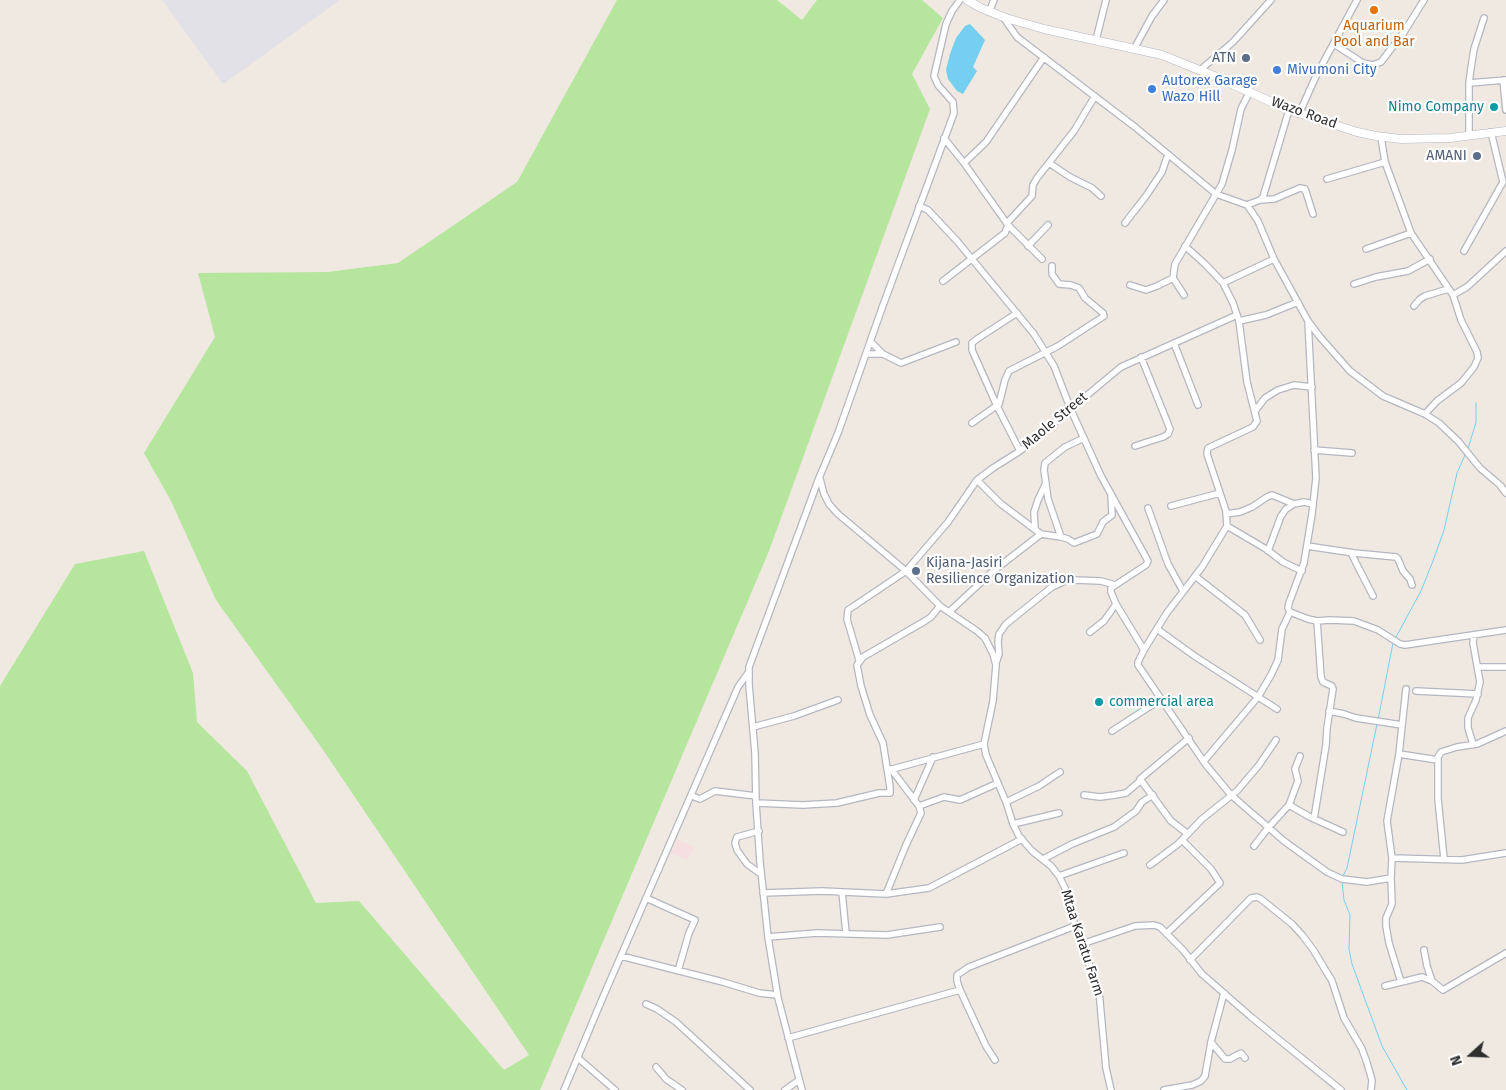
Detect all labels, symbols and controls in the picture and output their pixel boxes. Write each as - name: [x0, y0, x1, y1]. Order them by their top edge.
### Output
- marker: Aquarium Pool and Bar: [1368, 4, 1380, 16]
- place label: Aquarium Pool and Bar: [1333, 18, 1415, 50]
- place label: ATN: [1212, 50, 1236, 66]
- marker: ATN: [1240, 52, 1252, 64]
- place label: Mivumoni City: [1287, 62, 1377, 78]
- marker: Mivumoni City: [1271, 64, 1283, 76]
- place label: Autorex Garage Wazo Hill: [1162, 73, 1258, 105]
- marker: Autorex Garage Wazo Hill: [1146, 83, 1158, 95]
- street label: Wazo Road: [1269, 93, 1339, 133]
- place label: Nimo Company: [1388, 99, 1484, 115]
- marker: Nimo Company: [1488, 101, 1500, 113]
- place label: AMANI: [1426, 148, 1467, 164]
- marker: AMANI: [1471, 150, 1483, 162]
- street label: Maole Street: [1019, 389, 1091, 453]
- place label: Kijana-Jasiri Resilience Organization: [926, 555, 1075, 588]
- marker: Kijana-Jasiri Resilience Organization: [910, 565, 922, 577]
- place label: commercial area: [1109, 694, 1214, 710]
- marker: commercial area: [1093, 696, 1105, 708]
- street label: Mtaa Karatu Farm: [1057, 888, 1107, 998]
- north arrow: [1446, 1030, 1496, 1080]
- text: N: [1447, 1053, 1466, 1068]

